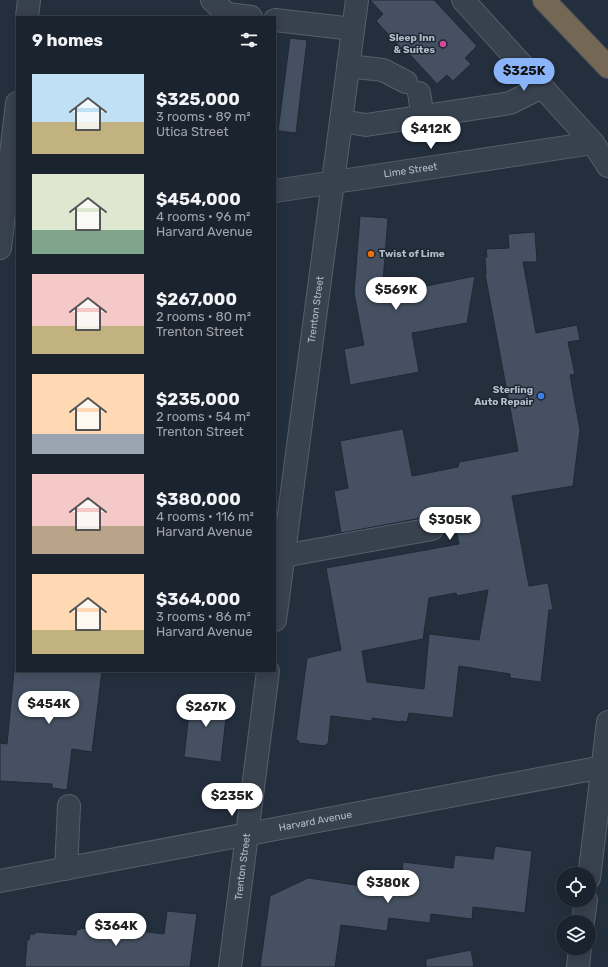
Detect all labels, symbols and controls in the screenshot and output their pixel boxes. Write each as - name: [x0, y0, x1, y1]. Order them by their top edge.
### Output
- icon: filters: [238, 29, 260, 51]
- text: 9 homes: [32, 30, 103, 50]
- place label: Sleep Inn & Suites: [389, 32, 435, 56]
- marker: Sleep Inn & Suites: [438, 39, 448, 49]
- pin: $325K: [496, 58, 552, 92]
- text: $325K: [503, 63, 545, 78]
- text: $325,000: [156, 89, 240, 109]
- icon: home: [64, 90, 112, 138]
- text: 3 rooms · 89 m²: [156, 109, 251, 124]
- pin: $412K: [403, 116, 459, 150]
- text: $412K: [411, 121, 451, 136]
- text: Utica Street: [156, 124, 228, 139]
- street label: Lime Street: [383, 161, 438, 181]
- text: $454,000: [156, 189, 241, 209]
- icon: home: [64, 190, 112, 238]
- text: 4 rooms · 96 m²: [156, 209, 250, 224]
- text: Harvard Avenue: [156, 224, 252, 239]
- place label: Twist of Lime: [379, 248, 445, 260]
- marker: Twist of Lime: [366, 249, 376, 259]
- street label: Trenton Street: [306, 275, 326, 344]
- pin: $569K: [368, 277, 424, 311]
- text: $569K: [375, 282, 417, 297]
- text: $267,000: [156, 289, 237, 309]
- icon: home: [64, 290, 112, 338]
- text: 2 rooms · 80 m²: [156, 309, 251, 324]
- text: Trenton Street: [156, 324, 244, 339]
- place label: Sterling Auto Repair: [474, 384, 533, 408]
- text: $235,000: [156, 389, 240, 409]
- icon: home: [64, 390, 112, 438]
- marker: Sterling Auto Repair: [536, 391, 546, 401]
- text: 2 rooms · 54 m²: [156, 409, 250, 424]
- text: Trenton Street: [156, 424, 244, 439]
- text: $380,000: [156, 489, 241, 509]
- icon: home: [64, 490, 112, 538]
- pin: $305K: [422, 507, 478, 541]
- text: 4 rooms · 116 m²: [156, 509, 254, 524]
- text: $305K: [428, 512, 472, 527]
- text: Harvard Avenue: [156, 524, 252, 539]
- text: $364,000: [156, 589, 240, 609]
- icon: home: [64, 590, 112, 638]
- text: 3 rooms · 86 m²: [156, 609, 251, 624]
- text: Harvard Avenue: [156, 624, 252, 639]
- pin: $454K: [21, 691, 77, 725]
- pin: $267K: [178, 694, 234, 728]
- text: $454K: [27, 696, 71, 711]
- text: $267K: [185, 699, 227, 714]
- pin: $235K: [204, 783, 260, 817]
- text: $235K: [211, 788, 253, 803]
- street label: Harvard Avenue: [278, 808, 353, 834]
- street label: Trenton Street: [233, 833, 253, 901]
- map controls: [556, 867, 596, 955]
- button: locate: [556, 867, 596, 907]
- pin: $380K: [360, 870, 416, 904]
- text: $380K: [366, 875, 410, 890]
- pin: $364K: [88, 913, 144, 947]
- button: layers: [556, 915, 596, 955]
- text: $364K: [94, 918, 138, 933]

